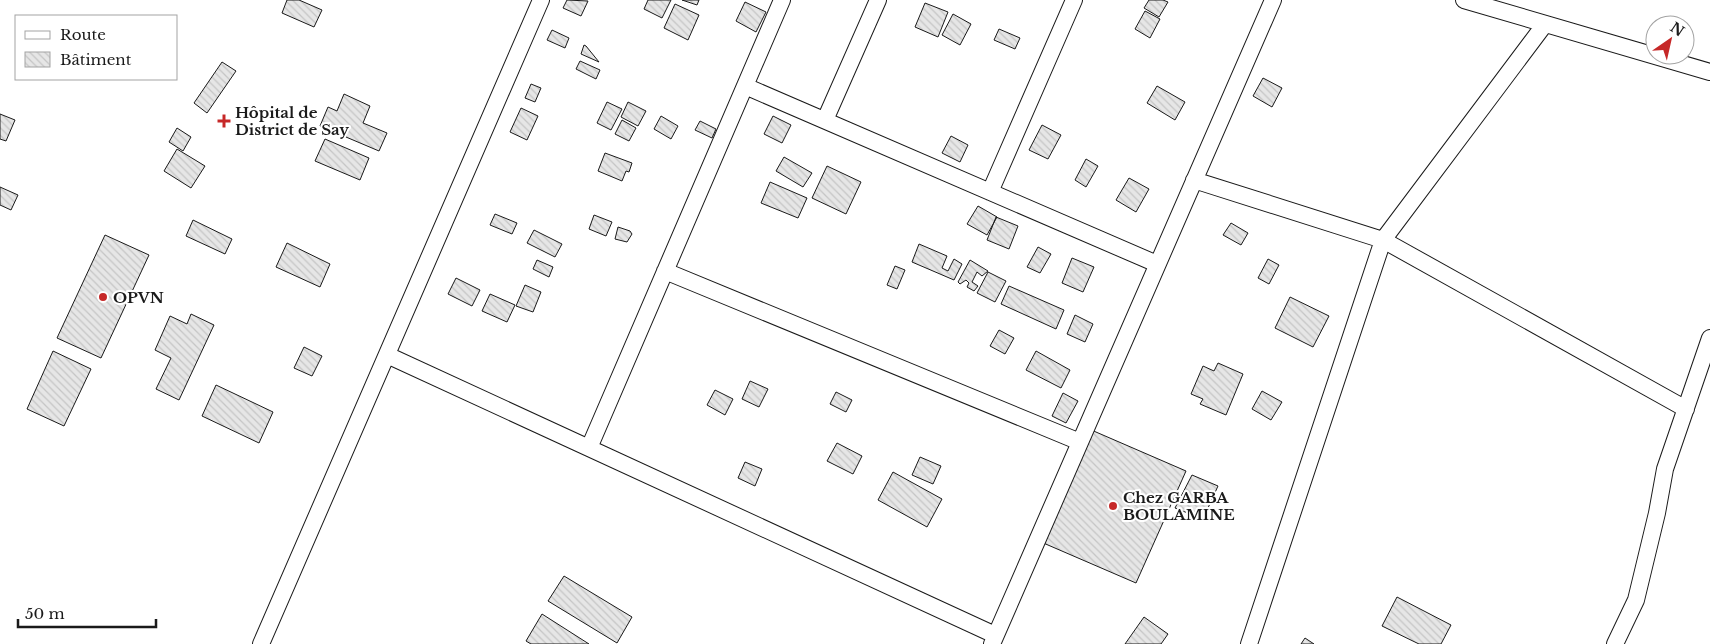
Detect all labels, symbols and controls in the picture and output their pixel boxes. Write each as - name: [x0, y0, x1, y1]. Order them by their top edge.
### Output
- legend: [15, 15, 178, 80]
- north arrow: [1645, 15, 1695, 65]
- text: N: [1667, 18, 1688, 40]
- text: Route: [60, 25, 106, 44]
- text: Bâtiment: [60, 50, 132, 69]
- place label: Hôpital de District de Say: [235, 103, 349, 139]
- marker: Hôpital de District de Say: [217, 114, 231, 128]
- place label: OPVN: [113, 288, 164, 307]
- marker: OPVN: [97, 291, 109, 303]
- place label: Chez GARBA BOULAMINE: [1123, 488, 1235, 524]
- marker: Chez GARBA BOULAMINE: [1107, 500, 1119, 512]
- scale bar: [18, 596, 155, 628]
- text: 50 m: [25, 604, 65, 623]

